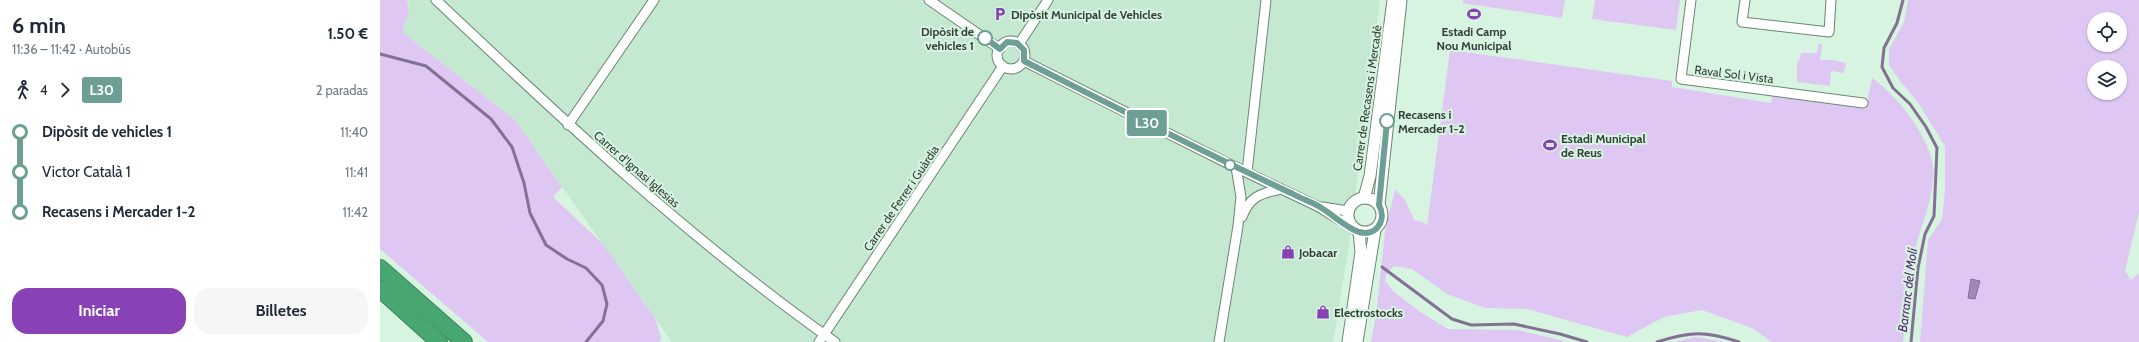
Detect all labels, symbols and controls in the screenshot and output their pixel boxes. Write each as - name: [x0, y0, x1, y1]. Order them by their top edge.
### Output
- parking icon: Dipòsit Municipal de Vehicles: [992, 6, 1008, 22]
- sports icon: Estadi Camp Nou Municipal: [1466, 6, 1482, 22]
- place label: Dipòsit Municipal de Vehicles: [1011, 7, 1162, 22]
- text: 6 min: [12, 12, 66, 39]
- map controls: [2087, 12, 2127, 100]
- button: locate: [2087, 12, 2127, 52]
- place label: Dipòsit de vehicles 1: [921, 24, 974, 53]
- street label: Carrer de Recasens i Mercadè: [1349, 24, 1385, 172]
- place label: Estadi Camp Nou Municipal: [1437, 24, 1511, 53]
- text: 1.50 €: [328, 25, 368, 43]
- marker: Dipòsit de vehicles 1: [977, 30, 993, 46]
- text: 11:36 – 11:42 · Autobús: [12, 41, 131, 57]
- button: layers: [2087, 60, 2127, 100]
- street label: Raval Sol i Vista: [1694, 62, 1775, 86]
- icon: walk: [12, 79, 34, 101]
- icon: forward: [54, 79, 76, 101]
- text: L30: [90, 81, 114, 99]
- text: 4: [40, 82, 48, 98]
- text: 2 paradas: [316, 82, 368, 98]
- place label: Recasens i Mercader 1-2: [1398, 107, 1465, 136]
- line badge: L30: [1124, 110, 1170, 136]
- marker: Recasens i Mercader 1-2: [1379, 113, 1395, 129]
- text: L30: [1135, 114, 1159, 132]
- text: Dipòsit de vehicles 1: [42, 123, 172, 141]
- text: 11:40: [340, 124, 368, 140]
- street label: Carrer d'Ignasi Iglesias: [591, 127, 683, 211]
- place label: Estadi Municipal de Reus: [1561, 131, 1646, 160]
- sports icon: Estadi Municipal de Reus: [1542, 137, 1558, 153]
- street label: Carrer de Ferrer i Guàrdia: [860, 142, 942, 254]
- unlabelled marker: [1224, 159, 1236, 171]
- text: Victor Català 1: [42, 163, 131, 181]
- text: 11:41: [345, 164, 368, 180]
- text: Recasens i Mercader 1-2: [42, 203, 196, 221]
- text: 11:42: [342, 204, 368, 220]
- shop icon: Jobacar: [1280, 244, 1296, 260]
- place label: Jobacar: [1298, 245, 1337, 260]
- water label: Barranc del Molí: [1894, 246, 1920, 333]
- button: Iniciar: [12, 288, 186, 334]
- button: Billetes: [194, 288, 368, 334]
- shop icon: Electrostocks: [1315, 304, 1331, 320]
- place label: Electrostocks: [1334, 305, 1403, 320]

